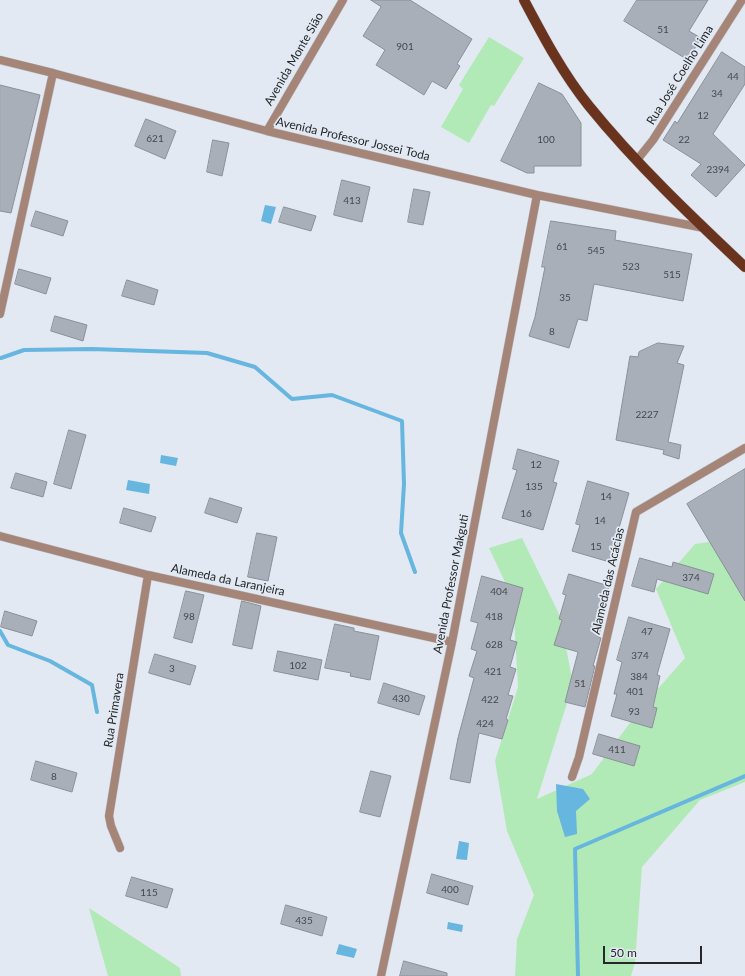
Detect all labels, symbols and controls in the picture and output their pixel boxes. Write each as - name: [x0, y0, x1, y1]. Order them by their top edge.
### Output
- street label: Avenida Monte Sião: [261, 10, 327, 108]
- street label: Rua José Coelho Lima: [644, 23, 716, 127]
- house number: 51: [657, 24, 669, 36]
- house number: 901: [396, 41, 414, 53]
- house number: 44: [727, 71, 739, 83]
- house number: 34: [711, 88, 723, 100]
- house number: 12: [697, 110, 709, 122]
- street label: Avenida Professor Jossei Toda: [275, 114, 431, 164]
- house number: 621: [146, 133, 164, 145]
- house number: 100: [537, 134, 555, 146]
- house number: 22: [678, 134, 690, 146]
- house number: 2394: [706, 164, 730, 176]
- house number: 413: [343, 195, 361, 207]
- house number: 61: [556, 241, 568, 253]
- house number: 545: [587, 245, 605, 257]
- house number: 523: [622, 261, 640, 273]
- house number: 515: [663, 269, 681, 281]
- house number: 35: [559, 292, 571, 304]
- house number: 8: [549, 326, 555, 338]
- house number: 2227: [635, 409, 659, 421]
- house number: 12: [530, 459, 542, 471]
- house number: 135: [525, 481, 543, 493]
- house number: 14: [600, 491, 612, 503]
- house number: 16: [520, 508, 532, 520]
- street label: Avenida Professor Makguti: [430, 513, 472, 655]
- house number: 14: [594, 515, 606, 527]
- street label: Alameda das Acácias: [589, 526, 627, 636]
- house number: 15: [590, 541, 602, 553]
- street label: Alameda da Laranjeira: [170, 561, 286, 599]
- house number: 374: [682, 572, 700, 584]
- house number: 404: [490, 586, 508, 598]
- house number: 98: [183, 611, 195, 623]
- house number: 418: [485, 611, 503, 623]
- house number: 47: [641, 626, 653, 638]
- house number: 628: [485, 639, 503, 651]
- house number: 374: [631, 650, 649, 662]
- house number: 102: [289, 660, 307, 672]
- house number: 3: [169, 663, 175, 675]
- house number: 421: [484, 666, 502, 678]
- house number: 384: [630, 671, 648, 683]
- street label: Rua Primavera: [101, 672, 127, 748]
- house number: 51: [574, 678, 586, 690]
- house number: 401: [626, 686, 644, 698]
- house number: 430: [392, 693, 410, 705]
- house number: 422: [481, 694, 499, 706]
- house number: 93: [628, 706, 640, 718]
- house number: 424: [476, 718, 494, 730]
- house number: 411: [608, 744, 626, 756]
- house number: 8: [51, 771, 57, 783]
- house number: 400: [441, 884, 459, 896]
- house number: 115: [140, 887, 158, 899]
- house number: 435: [295, 915, 313, 927]
- scale bar: [605, 938, 704, 964]
- text: 50 m: [610, 945, 637, 960]

